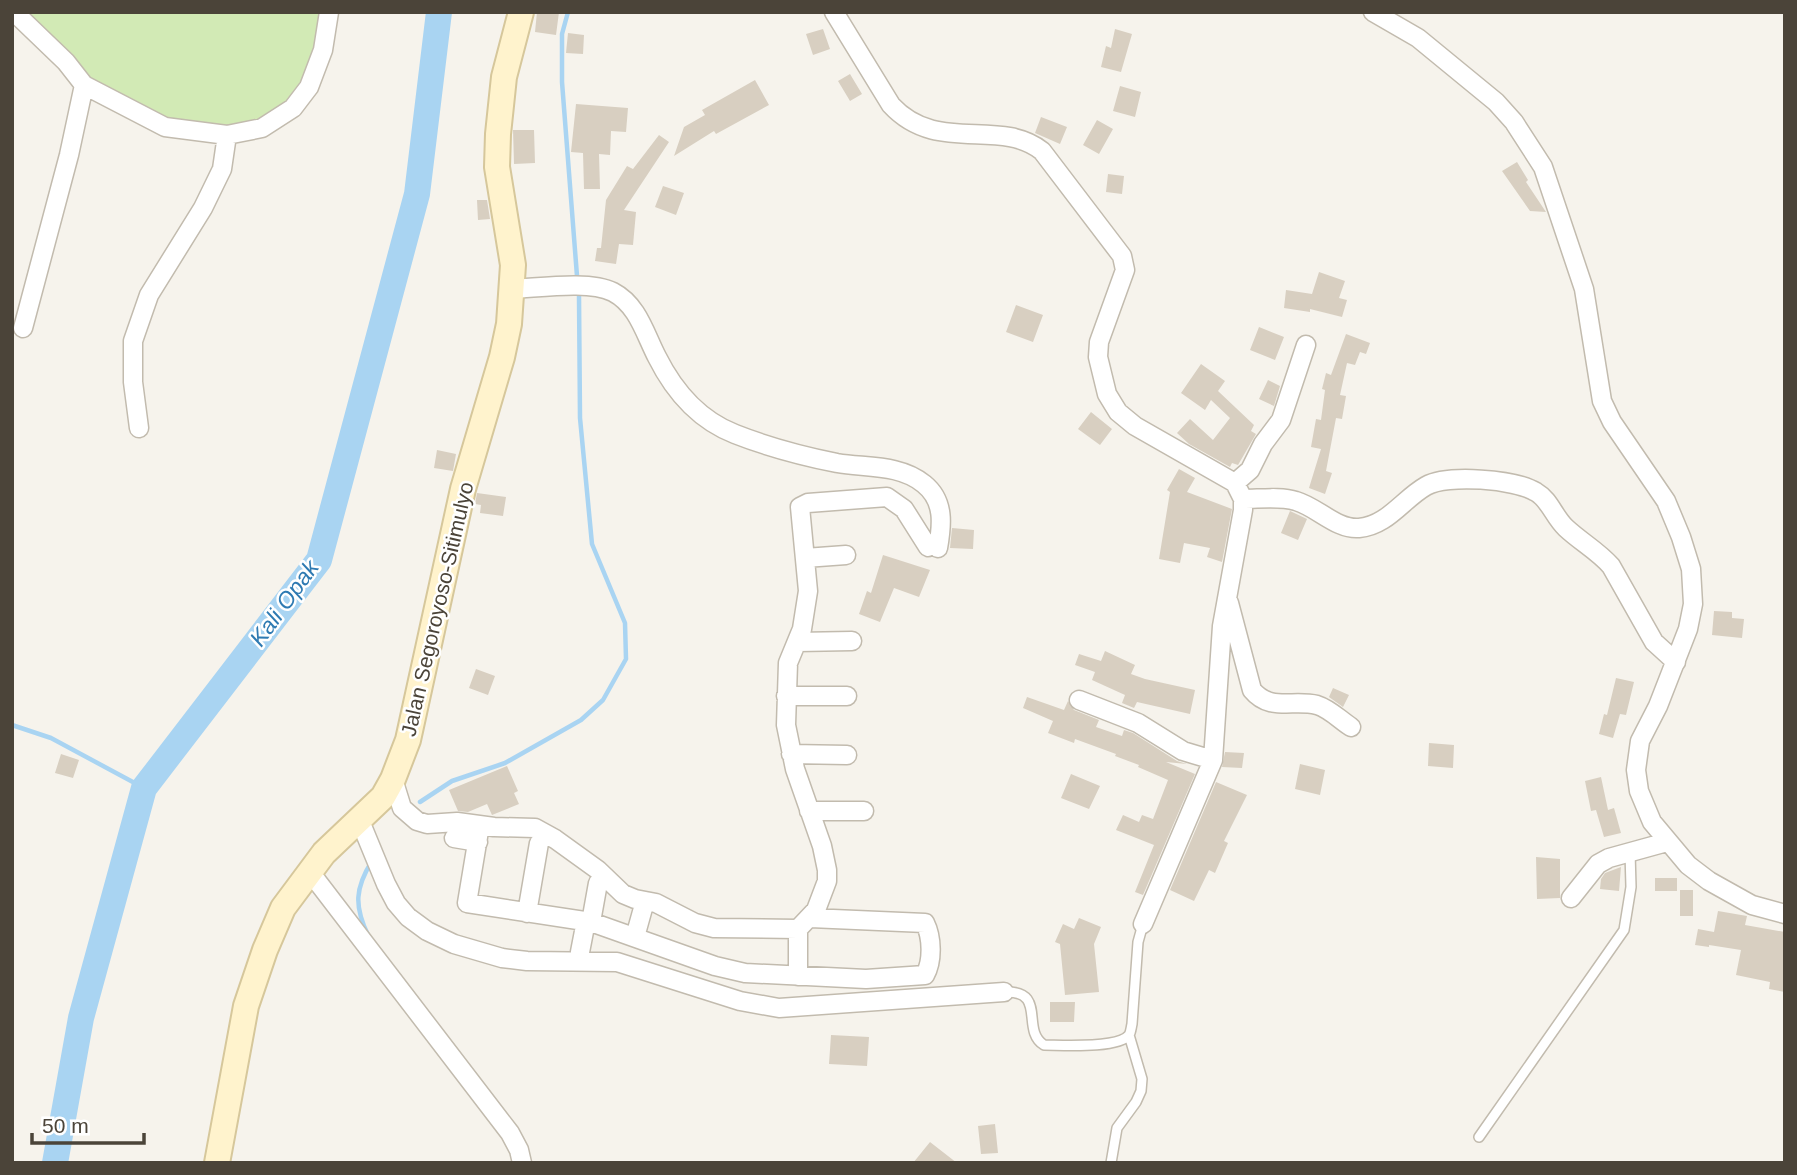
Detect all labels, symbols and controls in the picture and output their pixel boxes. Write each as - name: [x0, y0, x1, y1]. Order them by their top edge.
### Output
- street label: Jalan Segoroyoso-Sitimulyo: [397, 480, 477, 738]
- water label: Kali Opak: [244, 554, 325, 651]
- scale bar: [32, 1102, 144, 1146]
- text: 50 m: [42, 1114, 89, 1137]

